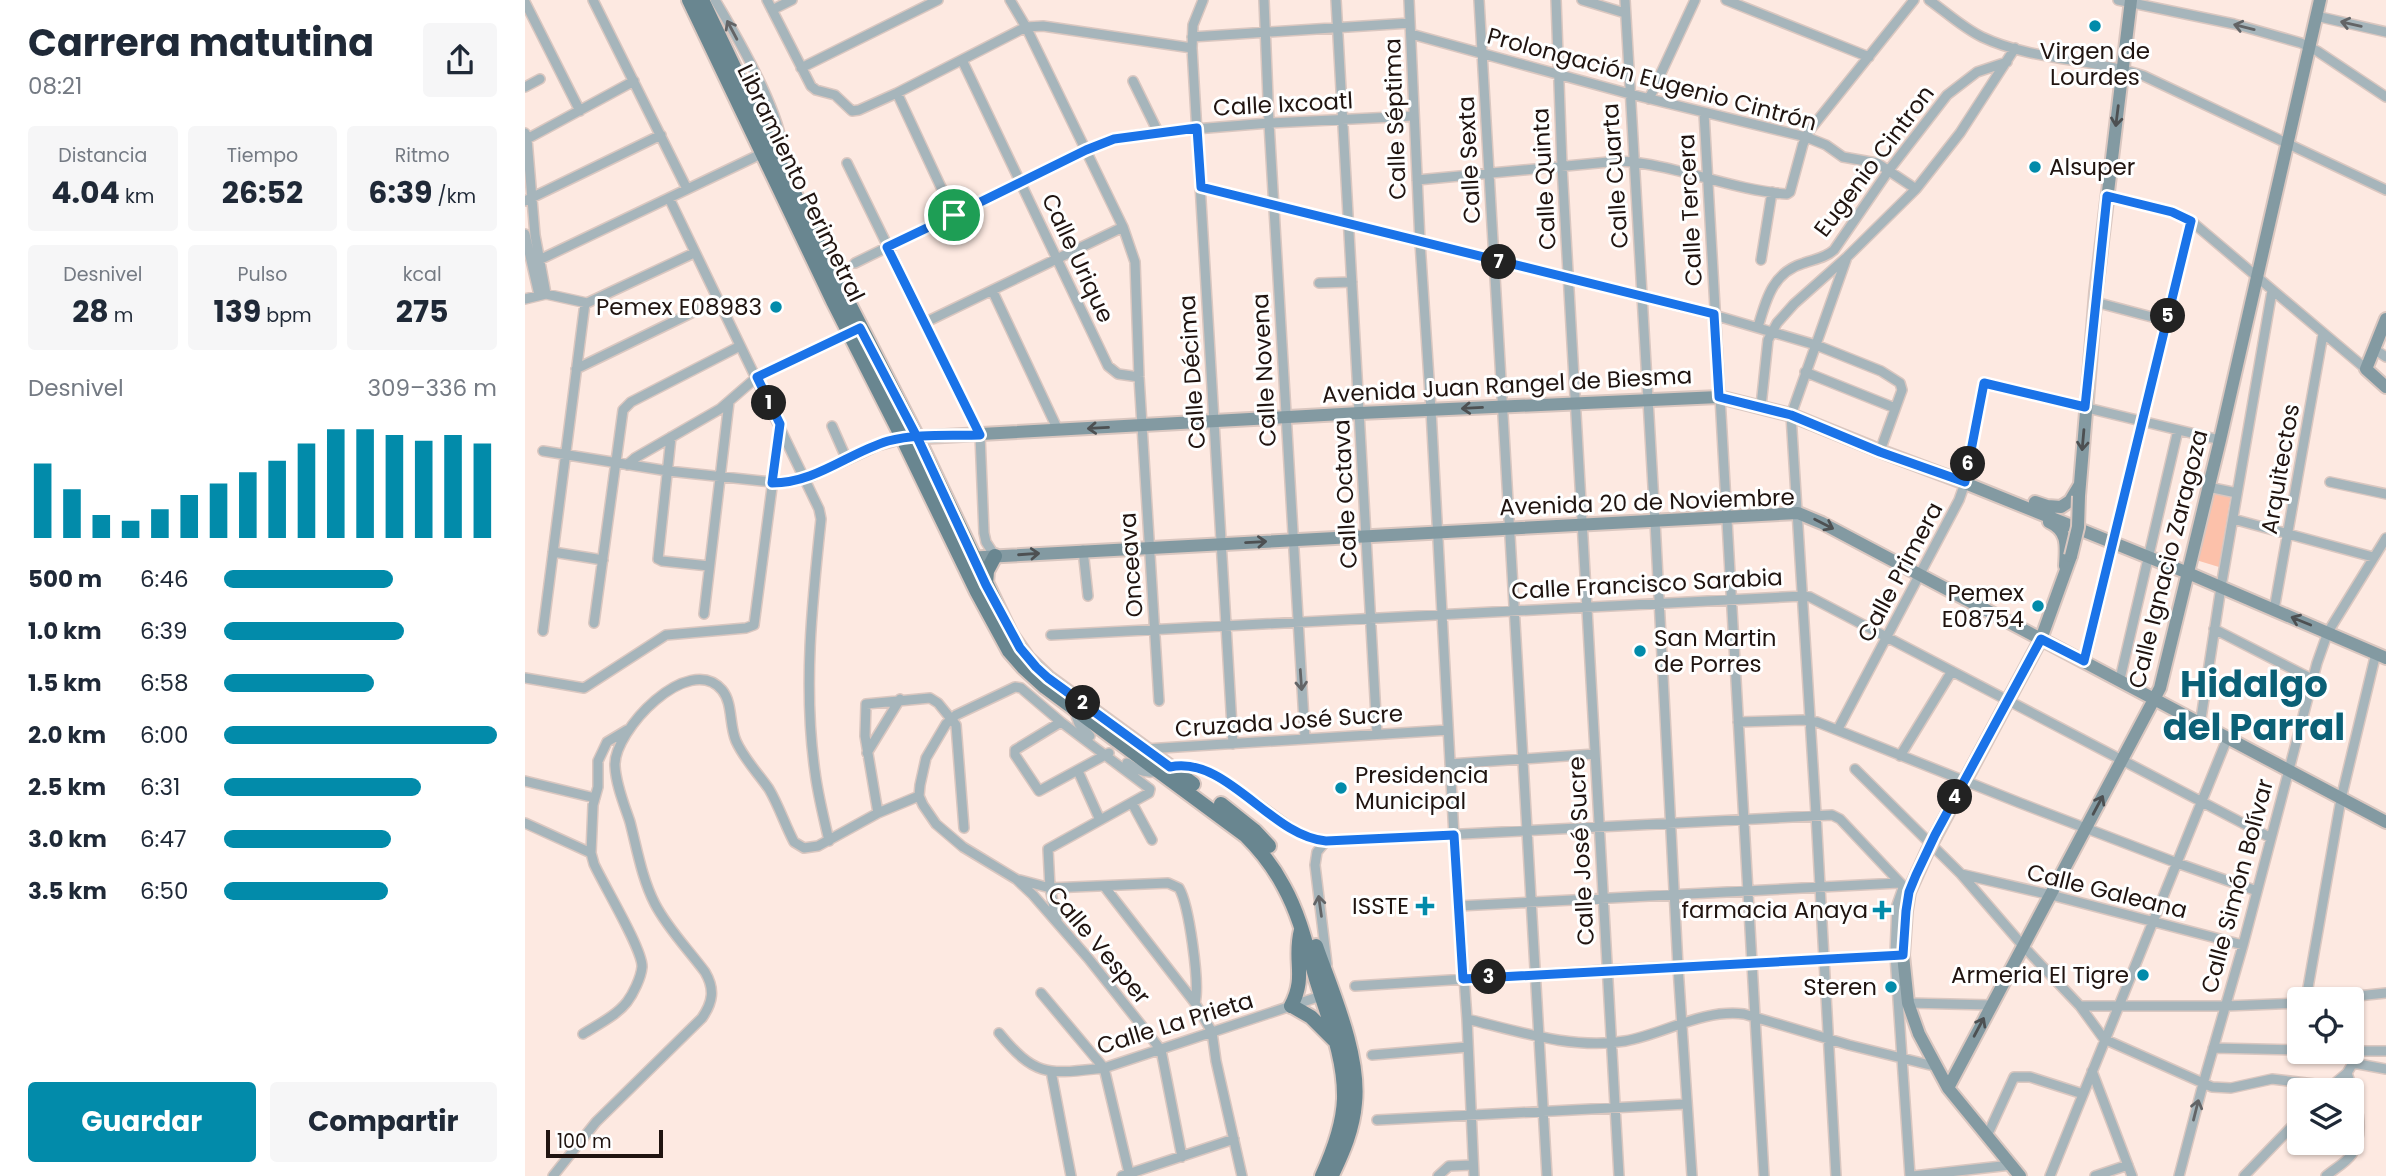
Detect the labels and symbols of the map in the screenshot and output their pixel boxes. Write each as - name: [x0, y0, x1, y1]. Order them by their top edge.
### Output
- one-way arrow: [2340, 17, 2363, 30]
- marker: Virgen de Lourdes: [2087, 18, 2103, 34]
- one-way arrow: [725, 20, 738, 41]
- street label: Prolongación Eugenio Cintrón: [1484, 20, 1820, 138]
- one-way arrow: [2234, 20, 2256, 33]
- place label: Virgen de Lourdes: [2040, 35, 2150, 93]
- street label: Calle Séptima: [1376, 38, 1414, 200]
- street label: Libramiento Perimetral: [729, 59, 873, 307]
- street label: Eugenio Cintron: [1806, 79, 1942, 243]
- street label: Calle Ixcoatl: [1212, 84, 1354, 124]
- street label: Calle Sexta: [1450, 95, 1488, 225]
- street label: Calle Cuarta: [1594, 102, 1636, 250]
- one-way arrow: [2110, 105, 2123, 127]
- street label: Calle Quinta: [1524, 107, 1564, 251]
- street label: Calle Tercera: [1670, 133, 1710, 287]
- place label: Alsuper: [2049, 151, 2135, 183]
- marker: Alsuper: [2027, 159, 2043, 175]
- pin: [924, 185, 984, 245]
- street label: Calle Urique: [1034, 188, 1122, 328]
- pin: 7: [1481, 244, 1517, 280]
- place label: Pemex E08983: [596, 291, 762, 323]
- street label: Calle Novena: [1244, 293, 1284, 447]
- street label: Calle Décima: [1171, 294, 1213, 450]
- pin: 5: [2151, 298, 2185, 334]
- marker: Pemex E08983: [768, 299, 784, 315]
- street label: Avenida Juan Rangel de Biesma: [1321, 359, 1693, 411]
- pin: 1: [751, 386, 787, 420]
- street label: Arquitectos: [2253, 401, 2307, 537]
- one-way arrow: [1460, 402, 1483, 415]
- street label: Calle Octava: [1325, 419, 1365, 569]
- one-way arrow: [1087, 422, 1109, 435]
- street label: Calle Ignacio Zaragoza: [2120, 426, 2216, 692]
- one-way arrow: [2076, 428, 2089, 451]
- pin: 6: [1951, 447, 1985, 482]
- street label: Avenida 20 de Noviembre: [1499, 481, 1795, 523]
- street label: Calle Primera: [1850, 496, 1950, 648]
- street label: Onceava: [1111, 511, 1151, 619]
- one-way arrow: [1813, 518, 1834, 532]
- one-way arrow: [1245, 535, 1268, 548]
- one-way arrow: [1017, 547, 1040, 560]
- street label: Calle Francisco Sarabia: [1510, 561, 1784, 607]
- place label: Pemex E08754: [1942, 577, 2024, 635]
- marker: Pemex E08754: [2030, 598, 2046, 614]
- one-way arrow: [2291, 613, 2312, 626]
- place label: San Martin de Porres: [1654, 622, 1777, 680]
- marker: San Martin de Porres: [1632, 643, 1648, 659]
- district label: Hidalgo del Parral: [2163, 658, 2345, 753]
- one-way arrow: [1295, 668, 1308, 690]
- pin: 2: [1065, 686, 1101, 720]
- street label: Cruzada José Sucre: [1174, 697, 1404, 745]
- street label: Calle José Sucre: [1560, 756, 1602, 946]
- place label: Presidencia Municipal: [1355, 759, 1489, 817]
- street label: Calle Simón Bolívar: [2193, 775, 2281, 997]
- marker: Presidencia Municipal: [1333, 780, 1349, 796]
- pin: 4: [1937, 780, 1973, 814]
- one-way arrow: [2092, 795, 2106, 816]
- street label: Calle Galeana: [2023, 856, 2191, 926]
- street label: Calle Vesper: [1040, 879, 1158, 1011]
- place label: ISSTE: [1352, 890, 1409, 922]
- place label: farmacia Anaya: [1681, 894, 1868, 926]
- one-way arrow: [1313, 895, 1326, 918]
- marker: ISSTE: [1415, 896, 1435, 916]
- marker: farmacia Anaya: [1874, 902, 1890, 918]
- place label: Armeria El Tigre: [1951, 959, 2129, 991]
- pin: 3: [1471, 960, 1507, 995]
- marker: Armeria El Tigre: [2135, 967, 2151, 983]
- place label: Steren: [1803, 971, 1877, 1003]
- marker: Steren: [1883, 979, 1899, 995]
- street label: Calle La Prieta: [1093, 984, 1257, 1062]
- one-way arrow: [1973, 1017, 1987, 1038]
- one-way arrow: [2190, 1099, 2203, 1122]
- scale bar: [546, 1127, 663, 1159]

